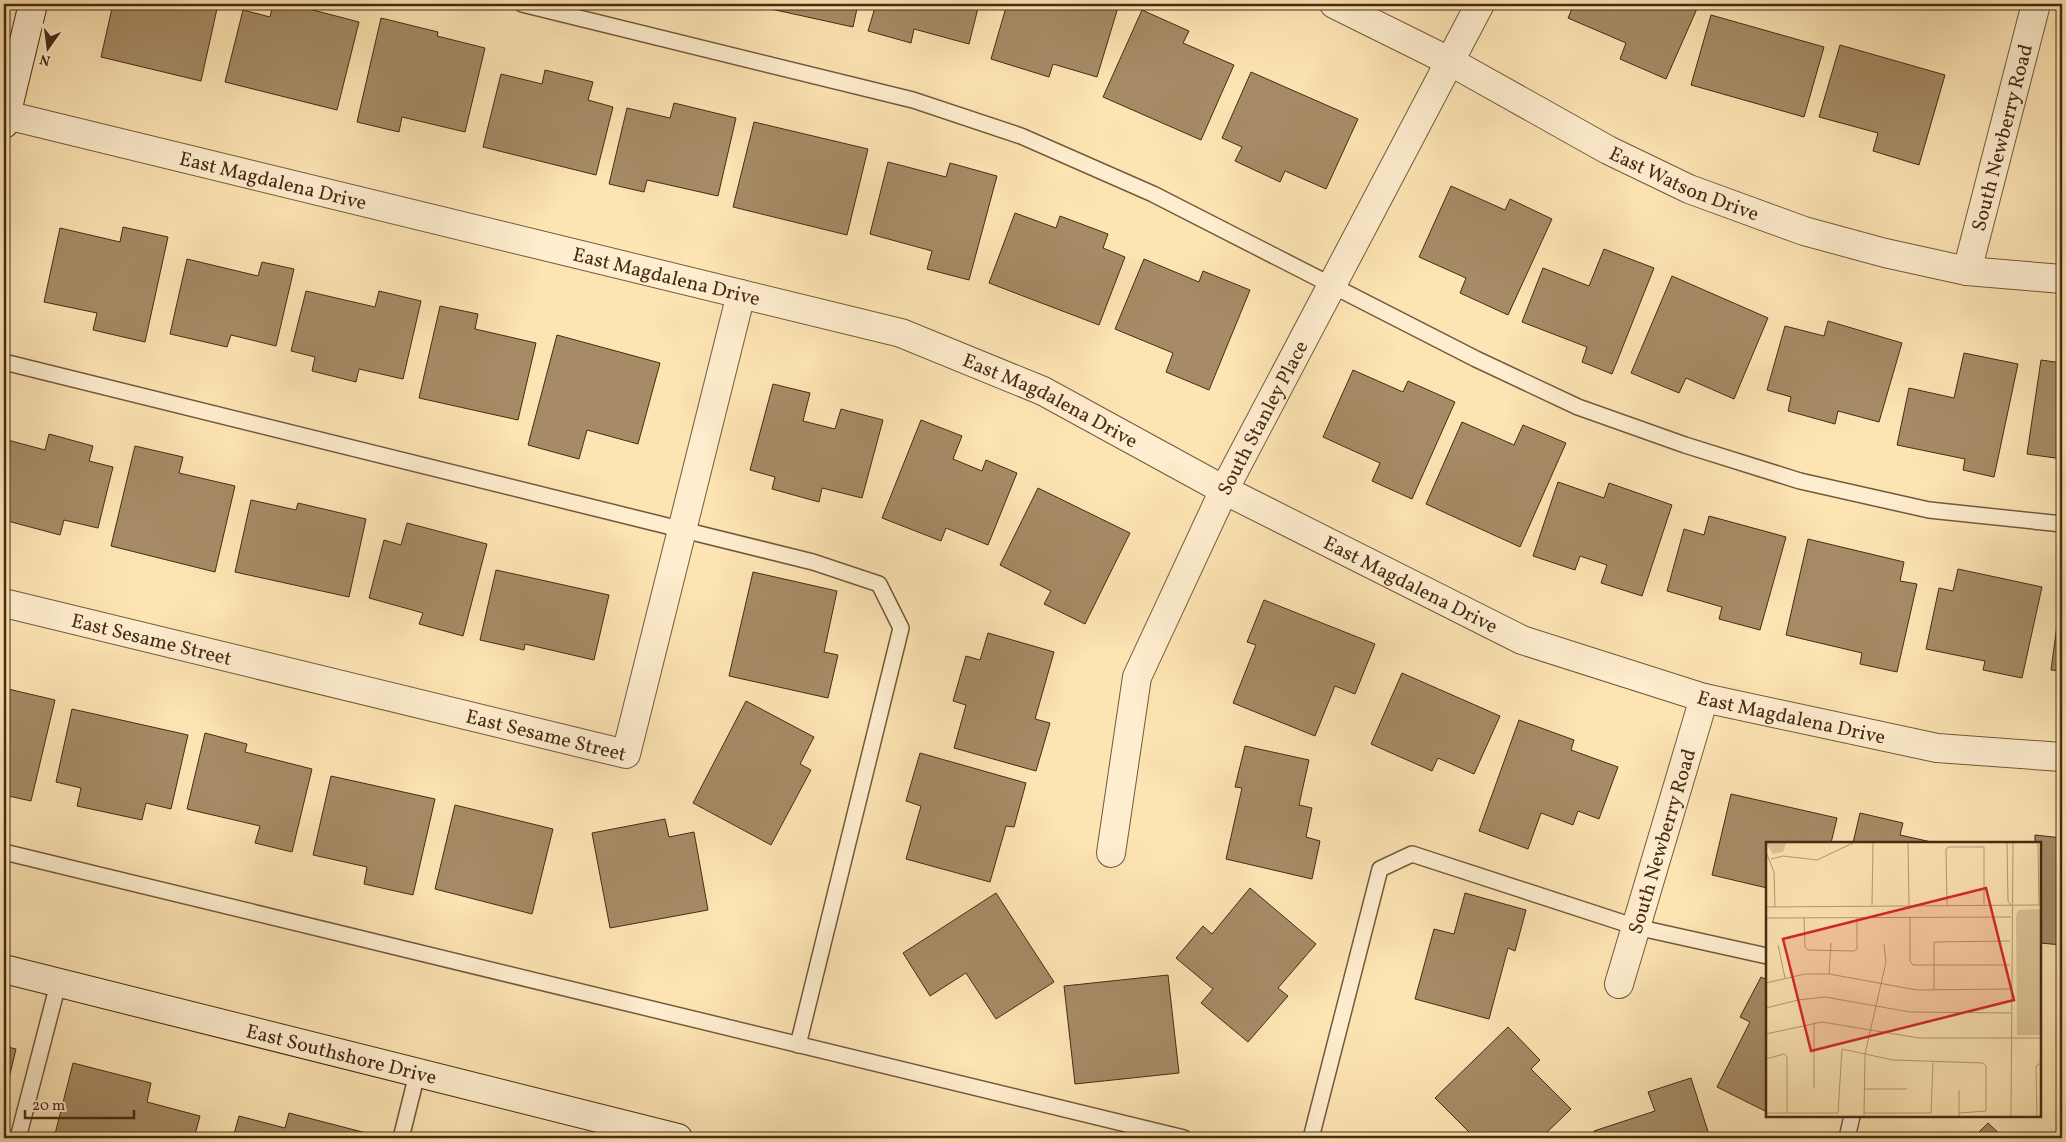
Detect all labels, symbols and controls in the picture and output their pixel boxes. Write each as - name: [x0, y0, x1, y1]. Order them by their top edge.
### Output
- north arrow: [22, 22, 72, 72]
- street label: South Newberry Road: [1966, 41, 2041, 234]
- text: N: [38, 49, 52, 70]
- street label: East Watson Drive: [1604, 141, 1762, 229]
- street label: East Magdalena Drive: [176, 146, 369, 218]
- street label: East Magdalena Drive: [570, 242, 763, 314]
- street label: South Stanley Place: [1212, 336, 1316, 501]
- street label: East Magdalena Drive: [958, 348, 1142, 456]
- street label: East Magdalena Drive: [1318, 530, 1502, 641]
- street label: East Sesame Street: [68, 608, 234, 674]
- street label: East Magdalena Drive: [1693, 685, 1888, 753]
- street label: East Sesame Street: [463, 704, 629, 770]
- street label: South Newberry Road: [1623, 746, 1704, 938]
- inset map: [1766, 842, 2041, 1117]
- street label: East Southshore Drive: [243, 1018, 439, 1093]
- scale bar: [25, 1087, 134, 1119]
- text: 20 m: [32, 1096, 65, 1117]

